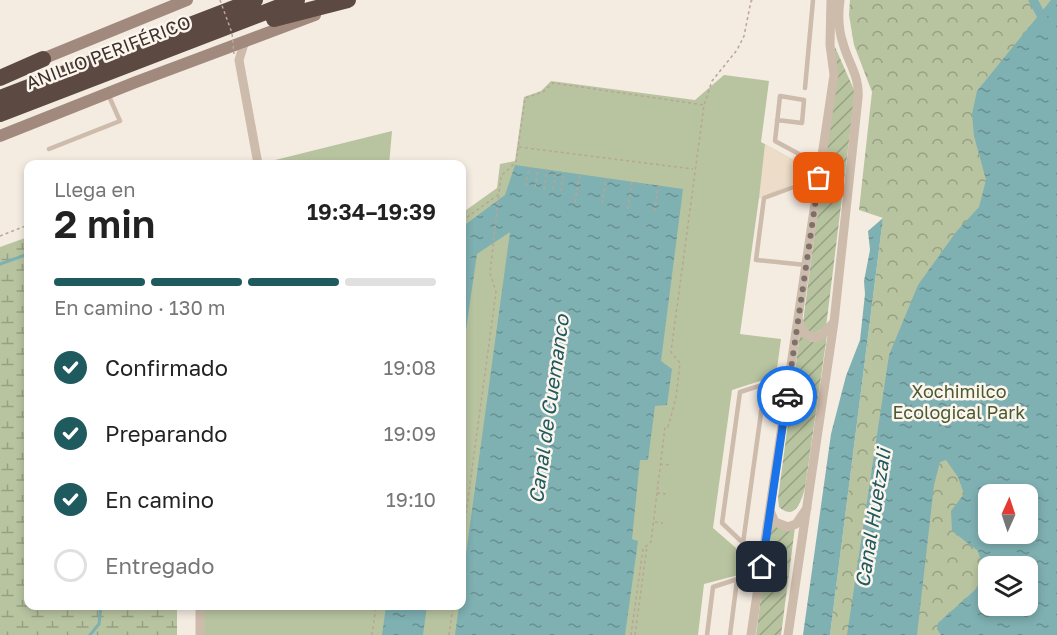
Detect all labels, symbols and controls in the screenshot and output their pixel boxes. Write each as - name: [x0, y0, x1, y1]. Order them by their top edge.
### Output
- street label: ANILLO PERIFÉRICO: [22, 10, 194, 94]
- pin: [793, 152, 844, 203]
- icon: bag: [802, 161, 835, 194]
- text: Llega en: [54, 177, 136, 201]
- text: 19:34–19:39: [307, 198, 436, 225]
- text: 2 min: [54, 200, 155, 247]
- text: En camino · 130 m: [54, 295, 226, 319]
- water label: Canal de Cuemanco: [523, 312, 573, 505]
- icon: check: [54, 351, 87, 384]
- text: Confirmado: [105, 354, 228, 381]
- text: 19:08: [384, 355, 436, 379]
- courier: [757, 366, 817, 426]
- icon: car: [771, 380, 804, 413]
- park label: Xochimilco Ecological Park: [893, 380, 1025, 423]
- icon: check: [54, 417, 87, 450]
- text: Preparando: [105, 420, 228, 447]
- text: 19:09: [384, 421, 436, 445]
- water label: Canal Huetzali: [849, 444, 895, 589]
- icon: check: [54, 483, 87, 516]
- north arrow: [978, 484, 1038, 544]
- map controls: [978, 484, 1038, 616]
- text: En camino: [105, 486, 214, 513]
- text: 19:10: [386, 487, 436, 511]
- pin: [736, 541, 787, 592]
- icon: home: [745, 550, 778, 583]
- text: Entregado: [105, 552, 214, 579]
- button: layers: [978, 556, 1038, 616]

